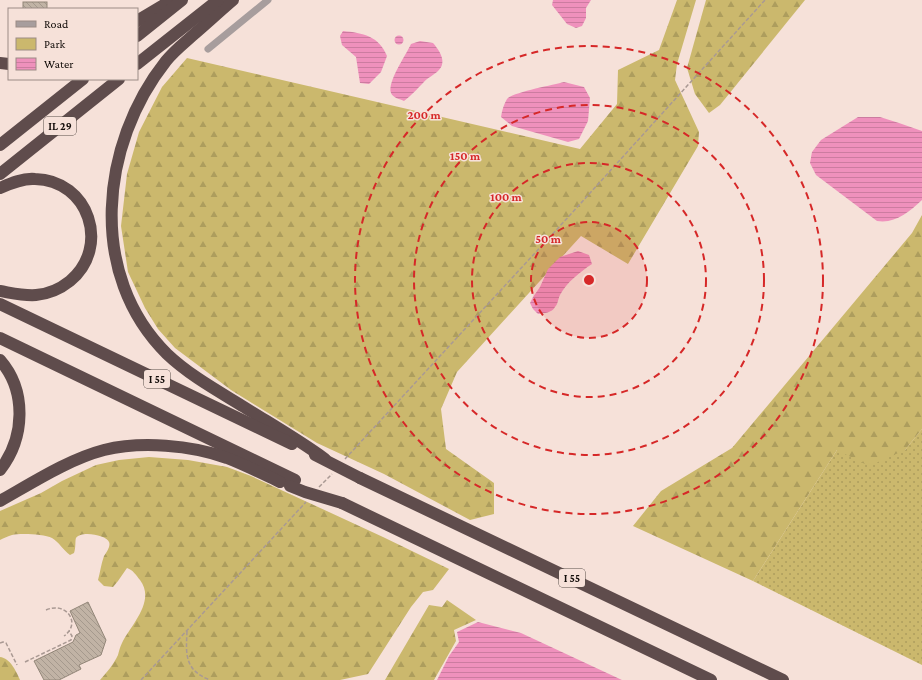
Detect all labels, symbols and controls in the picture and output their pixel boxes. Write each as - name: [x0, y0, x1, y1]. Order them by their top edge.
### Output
- legend: [8, 8, 138, 80]
- text: Road: [44, 17, 69, 31]
- text: Park: [44, 37, 66, 51]
- text: Water: [44, 57, 74, 71]
- text: 200 m: [407, 108, 441, 122]
- road number: IL 29: [44, 117, 76, 135]
- text: 150 m: [450, 149, 481, 163]
- text: 100 m: [490, 190, 523, 204]
- text: 50 m: [535, 232, 562, 246]
- centre of rings: [582, 273, 596, 287]
- road number: I 55: [144, 370, 170, 388]
- road number: I 55: [559, 569, 585, 587]

